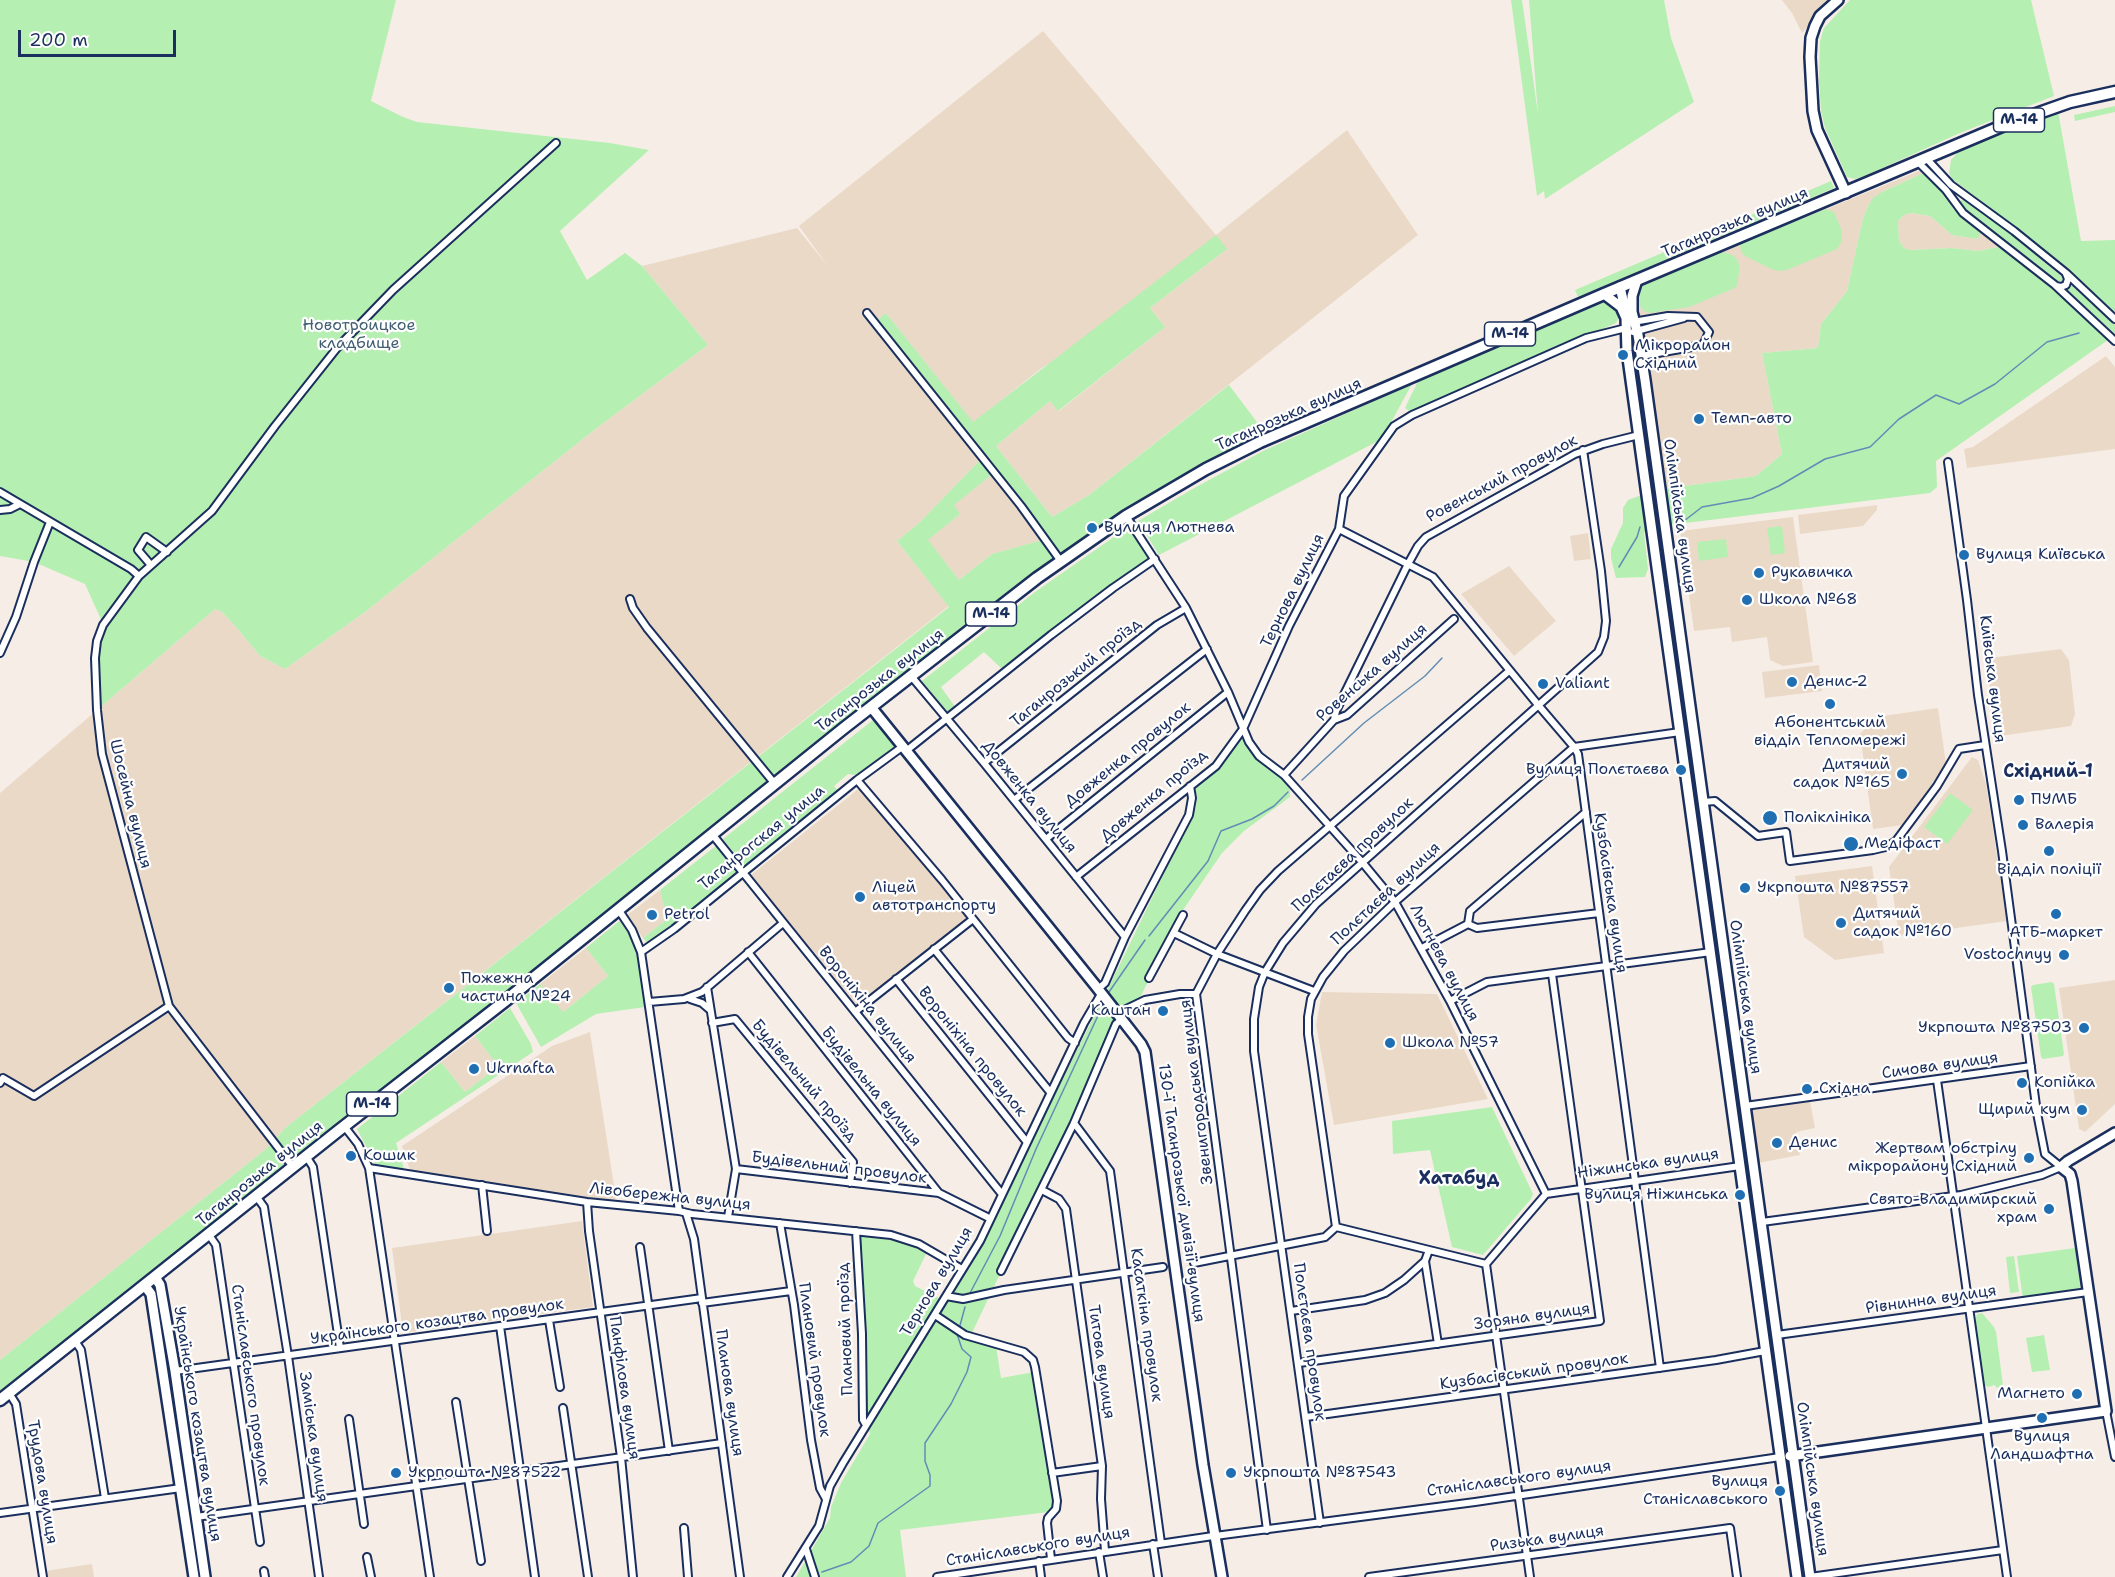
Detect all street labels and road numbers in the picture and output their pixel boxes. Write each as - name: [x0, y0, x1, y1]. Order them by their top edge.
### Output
- road number: М-14: [1994, 108, 2044, 132]
- street label: Таганрозька вулиця: [1659, 183, 1811, 263]
- road number: М-14: [1484, 322, 1536, 346]
- street label: Таганрозька вулиця: [1213, 374, 1365, 456]
- street label: Ровенський провулок: [1423, 431, 1581, 527]
- street label: Олімпійська вулиця: [1659, 437, 1699, 595]
- street label: Тернова вулиця: [1257, 531, 1329, 651]
- road number: М-14: [966, 602, 1016, 626]
- street label: Таганрозький проїзд: [1007, 614, 1145, 732]
- street label: Київська вулиця: [1975, 614, 2009, 744]
- street label: Ровенська вулиця: [1313, 620, 1431, 726]
- street label: Таганрозька вулиця: [812, 625, 948, 737]
- street label: Довженка провулок: [1061, 698, 1195, 812]
- street label: Шосейна вулиця: [105, 737, 155, 871]
- street label: Довженка вулиця: [978, 737, 1080, 857]
- street label: Довженка проїзд: [1097, 746, 1211, 846]
- street label: Таганрогская улица: [695, 781, 829, 895]
- street label: Полєтаєва провулок: [1288, 794, 1418, 916]
- street label: Кузбасівська вулиця: [1589, 811, 1631, 975]
- street label: Полєтаєва вулиця: [1327, 839, 1445, 949]
- street label: Лютнева вулиця: [1405, 901, 1483, 1025]
- street label: Олімпійська вулиця: [1725, 918, 1765, 1076]
- street label: Вороніхіна вулиця: [814, 943, 920, 1067]
- street label: Вороніхіна провулок: [914, 983, 1030, 1121]
- street label: Звенигородська вулиця: [1176, 998, 1218, 1186]
- street label: Будівельний проїзд: [747, 1016, 861, 1146]
- street label: Будівельна вулиця: [817, 1023, 925, 1151]
- street label: Сичова вулиця: [1881, 1048, 1999, 1084]
- street label: 130-ї Таганрозької дивізії вулиця: [1153, 1062, 1209, 1324]
- road number: М-14: [346, 1092, 398, 1116]
- street label: Таганрозька вулиця: [193, 1117, 327, 1231]
- street label: Ніжинська вулиця: [1576, 1145, 1720, 1183]
- street label: Будівельний провулок: [750, 1148, 928, 1188]
- street label: Лівобережна вулиця: [588, 1179, 752, 1215]
- street label: Тернова вулиця: [897, 1224, 977, 1340]
- street label: Касаткіна провулок: [1126, 1247, 1166, 1403]
- street label: Плановий проїзд: [834, 1262, 858, 1396]
- street label: Полєтаєва провулок: [1288, 1262, 1330, 1422]
- street label: Плановий провулок: [794, 1281, 834, 1439]
- street label: Рівнинна вулиця: [1864, 1281, 1998, 1319]
- street label: Станіславського провулок: [226, 1283, 274, 1487]
- street label: Українського козацтва провулок: [309, 1295, 565, 1349]
- street label: Зоряна вулиця: [1473, 1299, 1591, 1335]
- street label: Титова вулиця: [1083, 1304, 1119, 1420]
- street label: Українського козацтва вулиця: [169, 1305, 225, 1543]
- street label: Панфілова вулиця: [604, 1315, 644, 1461]
- street label: Планова вулиця: [711, 1328, 747, 1458]
- street label: Кузбасівський провулок: [1439, 1349, 1629, 1395]
- street label: Заміська вулиця: [294, 1371, 332, 1503]
- street label: Олімпійська вулиця: [1792, 1400, 1832, 1558]
- street label: Трудова вулиця: [23, 1419, 61, 1545]
- street label: Станіславського вулиця: [1425, 1457, 1613, 1501]
- street label: Ризька вулиця: [1489, 1522, 1605, 1556]
- street label: Станіславського вулиця: [945, 1523, 1131, 1571]

